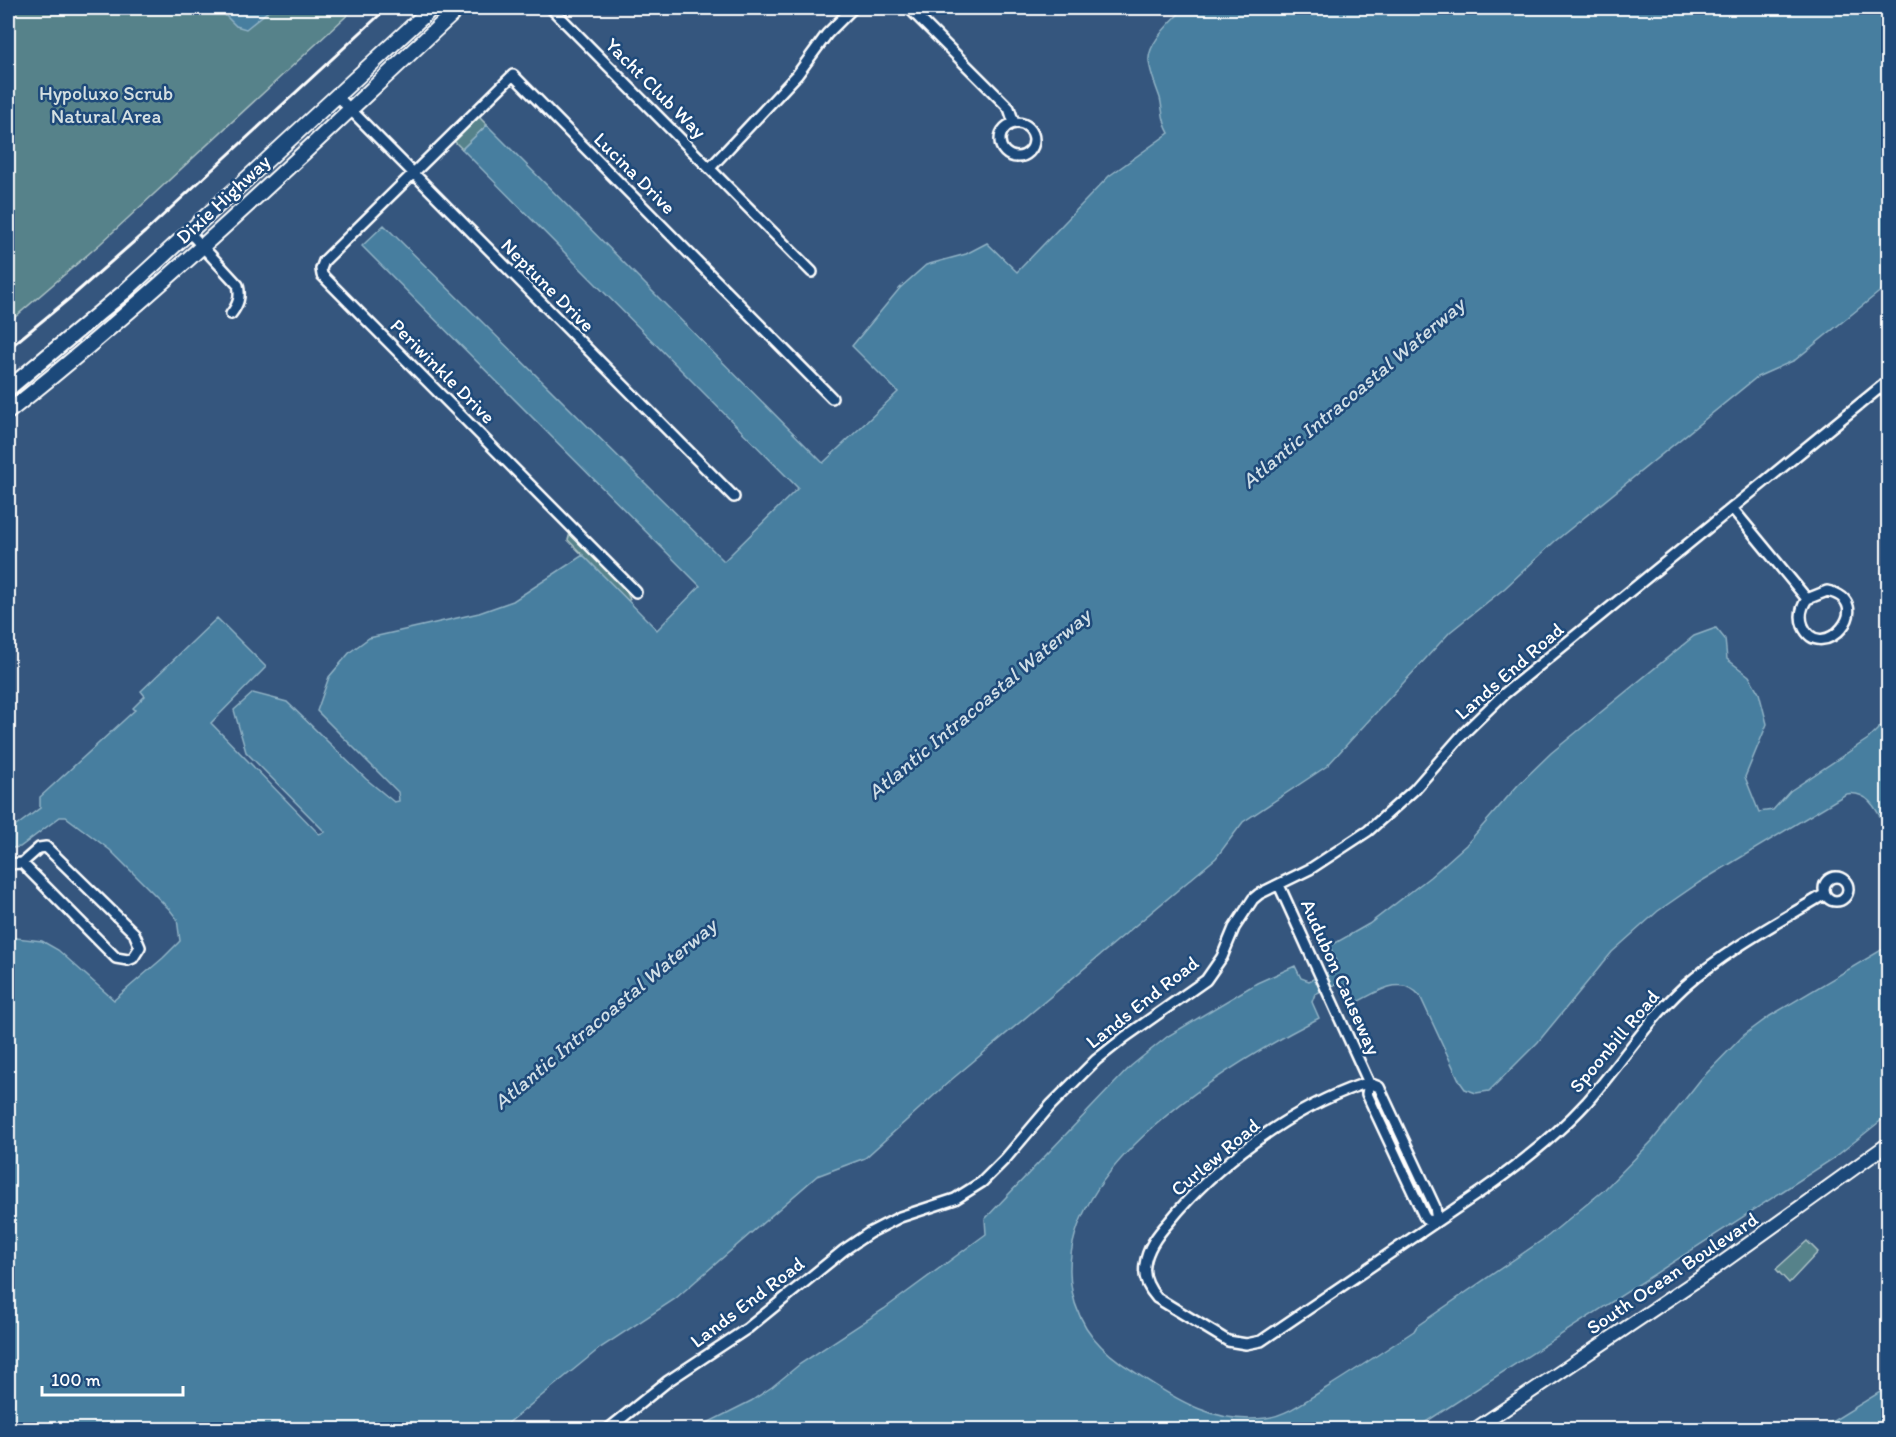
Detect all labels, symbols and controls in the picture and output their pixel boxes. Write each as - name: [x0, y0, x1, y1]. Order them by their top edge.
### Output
- street label: Yacht Club Way: [601, 33, 712, 144]
- park label: Hypoluxo Scrub Natural Area: [39, 81, 173, 128]
- street label: Lucina Drive: [589, 127, 681, 219]
- street label: Dixie Highway: [171, 149, 276, 249]
- street label: Neptune Drive: [496, 233, 600, 337]
- water label: Atlantic Intracoastal Waterway: [1236, 291, 1471, 493]
- street label: Periwinkle Drive: [385, 313, 501, 429]
- water label: Atlantic Intracoastal Waterway: [862, 602, 1097, 804]
- street label: Lands End Road: [1450, 617, 1568, 725]
- street label: Audubon Causeway: [1296, 895, 1386, 1059]
- water label: Atlantic Intracoastal Waterway: [488, 912, 723, 1114]
- street label: Lands End Road: [1081, 950, 1203, 1053]
- street label: Spoonbill Road: [1564, 984, 1664, 1097]
- street label: Curlew Road: [1166, 1113, 1264, 1201]
- street label: South Ocean Boulevard: [1582, 1207, 1762, 1339]
- street label: Lands End Road: [685, 1251, 809, 1353]
- scale bar: [42, 1359, 183, 1397]
- text: 100 m: [51, 1369, 101, 1391]

